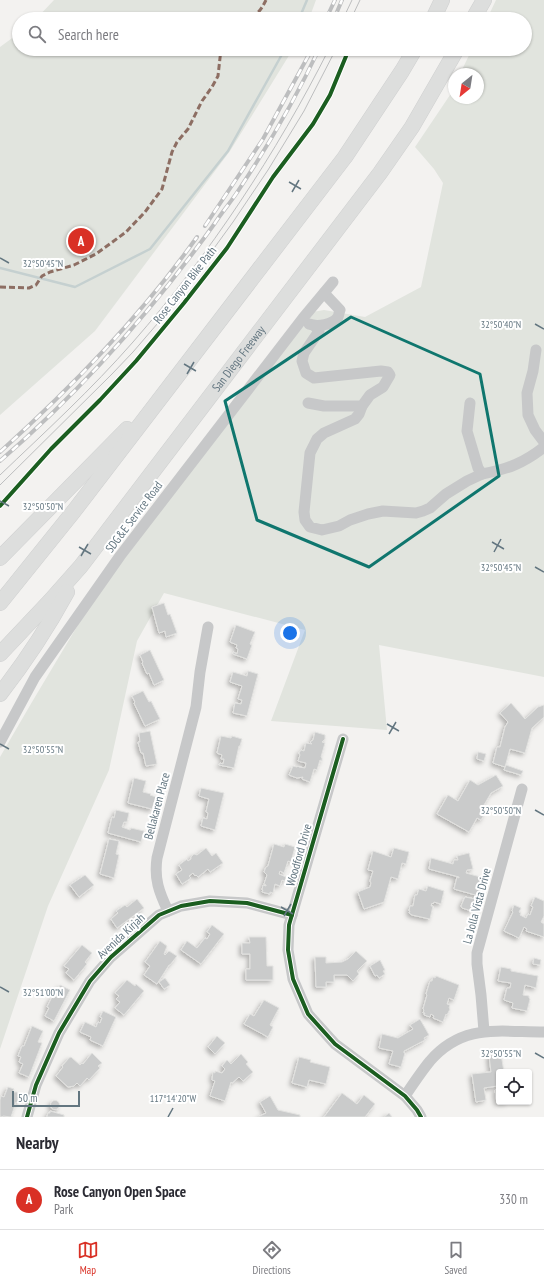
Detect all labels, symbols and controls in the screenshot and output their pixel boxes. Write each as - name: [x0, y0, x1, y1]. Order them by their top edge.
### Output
- search box: [12, 12, 532, 56]
- icon: search: [26, 23, 48, 45]
- text: Search here: [58, 25, 119, 44]
- north arrow: [448, 68, 484, 104]
- pin: A: [68, 226, 94, 256]
- street label: Rose Canyon Bike Path: [150, 243, 219, 326]
- text: 32°50'45"N: [23, 257, 63, 270]
- text: 32°50'40"N: [481, 318, 521, 331]
- street label: San Diego Freeway: [208, 322, 268, 394]
- street label: SDG&E Service Road: [102, 478, 165, 555]
- text: 32°50'50"N: [23, 500, 63, 513]
- text: 32°50'45"N: [481, 561, 521, 574]
- your location: [280, 623, 300, 643]
- text: 32°50'55"N: [23, 743, 63, 756]
- street label: Bellakaren Place: [140, 771, 173, 841]
- text: 32°50'50"N: [481, 804, 521, 817]
- street label: Woodford Drive: [282, 822, 315, 888]
- street label: La Jolla Vista Drive: [459, 866, 494, 945]
- street label: Avenida Kirjah: [94, 910, 148, 962]
- text: 32°51'00"N: [23, 986, 63, 999]
- text: 32°50'55"N: [481, 1047, 521, 1060]
- map controls: [496, 1069, 532, 1105]
- button: locate: [496, 1069, 532, 1105]
- scale bar: [12, 1089, 80, 1108]
- text: 50 m: [18, 1091, 37, 1105]
- text: 117°14'20"W: [150, 1092, 197, 1105]
- text: Nearby: [16, 1132, 59, 1154]
- text: Rose Canyon Open Space: [54, 1182, 186, 1201]
- text: A: [26, 1191, 32, 1208]
- text: 330 m: [499, 1191, 528, 1208]
- text: Park: [54, 1201, 73, 1218]
- tab: Map: [77, 1239, 99, 1277]
- tab: Directions: [253, 1239, 291, 1277]
- tab: Saved: [444, 1239, 467, 1277]

